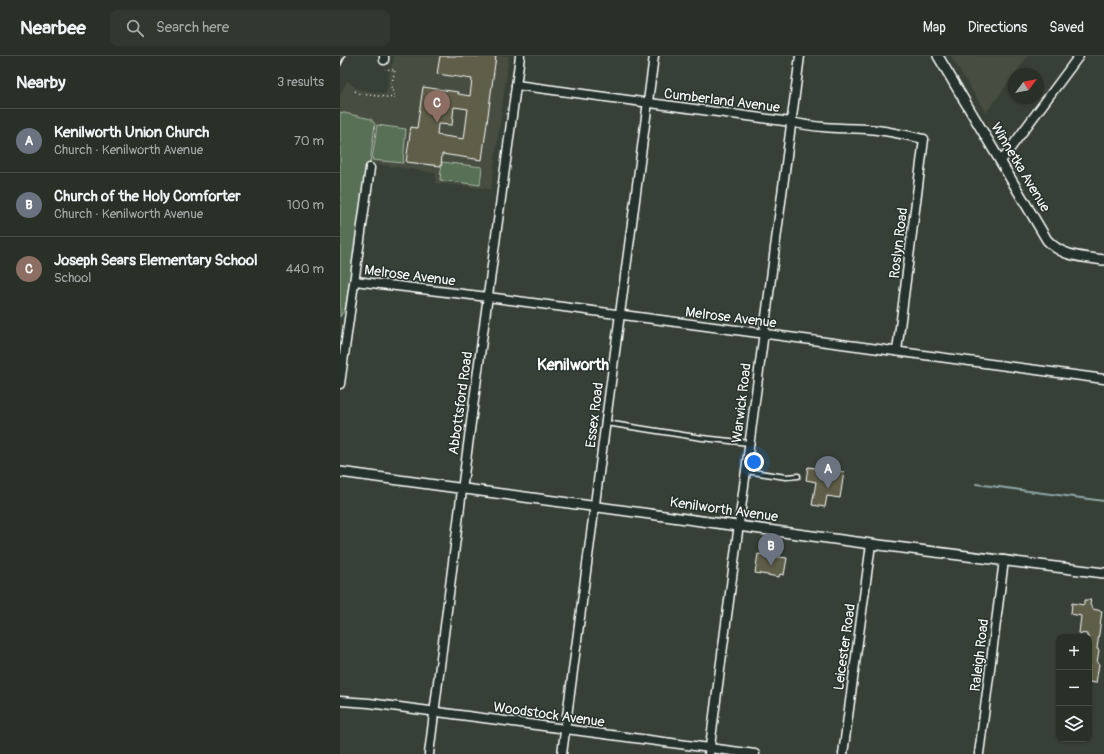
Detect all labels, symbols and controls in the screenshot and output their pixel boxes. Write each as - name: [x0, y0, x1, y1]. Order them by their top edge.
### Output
- search box: [110, 10, 390, 46]
- text: Nearbee: [20, 16, 86, 40]
- icon: search: [124, 17, 146, 39]
- text: Search here: [156, 18, 229, 37]
- text: Map: [923, 19, 946, 36]
- text: Directions: [968, 19, 1027, 36]
- text: Saved: [1049, 19, 1084, 36]
- north arrow: [1008, 68, 1044, 104]
- text: Nearby: [16, 72, 65, 93]
- text: 3 results: [277, 74, 324, 90]
- street label: Cumberland Avenue: [663, 85, 781, 116]
- pin: C: [424, 90, 450, 123]
- street label: Winnetka Avenue: [987, 120, 1054, 215]
- text: Kenilworth Union Church: [54, 123, 209, 142]
- text: A: [25, 133, 33, 149]
- text: 70 m: [294, 133, 324, 149]
- text: Church · Kenilworth Avenue: [54, 142, 203, 158]
- text: Church of the Holy Comforter: [54, 187, 241, 206]
- text: B: [25, 197, 33, 213]
- text: 100 m: [287, 197, 324, 213]
- text: Church · Kenilworth Avenue: [54, 206, 203, 222]
- street label: Roslyn Road: [886, 207, 911, 279]
- text: Joseph Sears Elementary School: [54, 251, 258, 270]
- text: C: [25, 261, 33, 277]
- text: 440 m: [286, 261, 324, 277]
- street label: Melrose Avenue: [363, 261, 457, 290]
- text: School: [54, 270, 91, 286]
- street label: Melrose Avenue: [684, 303, 778, 332]
- street label: Abbottsford Road: [445, 350, 476, 456]
- district label: Kenilworth: [537, 355, 609, 375]
- street label: Warwick Road: [728, 362, 755, 444]
- street label: Essex Road: [582, 381, 607, 449]
- your location: [744, 452, 764, 472]
- pin: A: [815, 456, 841, 489]
- street label: Kenilworth Avenue: [669, 493, 779, 526]
- pin: B: [758, 533, 784, 566]
- street label: Leicester Road: [830, 603, 859, 691]
- street label: Raleigh Road: [967, 618, 992, 692]
- map controls: [1056, 634, 1092, 742]
- button: +: [1056, 634, 1092, 670]
- button: −: [1056, 670, 1092, 706]
- street label: Woodstock Avenue: [492, 698, 606, 731]
- button: layers: [1056, 706, 1092, 742]

